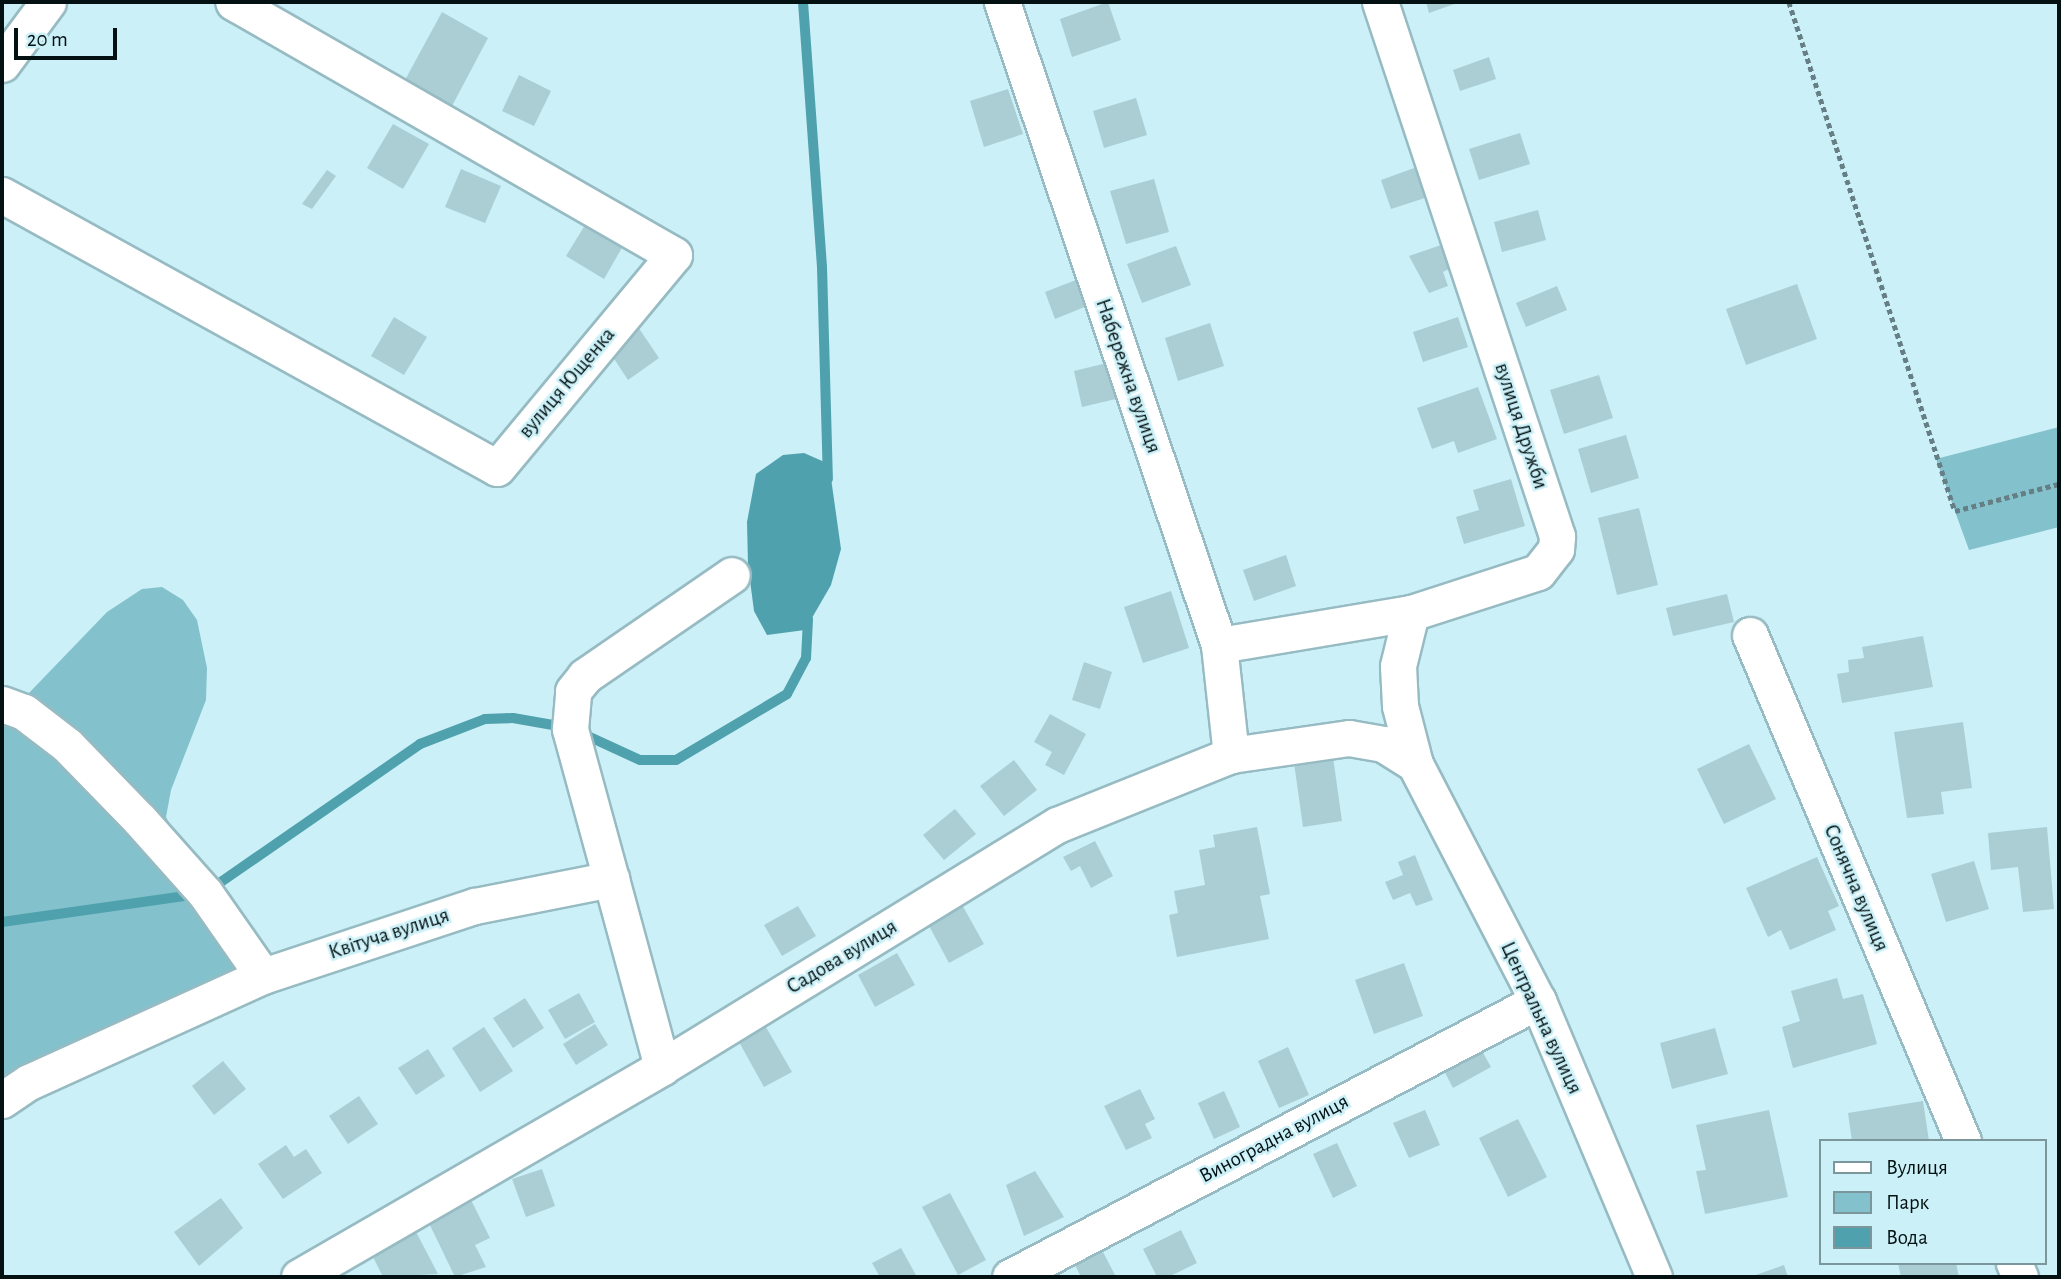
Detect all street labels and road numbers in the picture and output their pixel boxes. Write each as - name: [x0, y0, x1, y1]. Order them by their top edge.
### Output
- street label: Набережна вулиця: [1090, 295, 1166, 457]
- street label: вулиця Ющенка: [513, 323, 621, 443]
- street label: вулиця Дружби: [1489, 360, 1553, 492]
- street label: Сонячна вулиця: [1818, 821, 1894, 955]
- street label: Квітуча вулиця: [325, 903, 453, 965]
- street label: Садова вулиця: [782, 914, 902, 1000]
- street label: Центральна вулиця: [1495, 938, 1587, 1098]
- street label: Виноградна вулиця: [1195, 1089, 1353, 1189]

